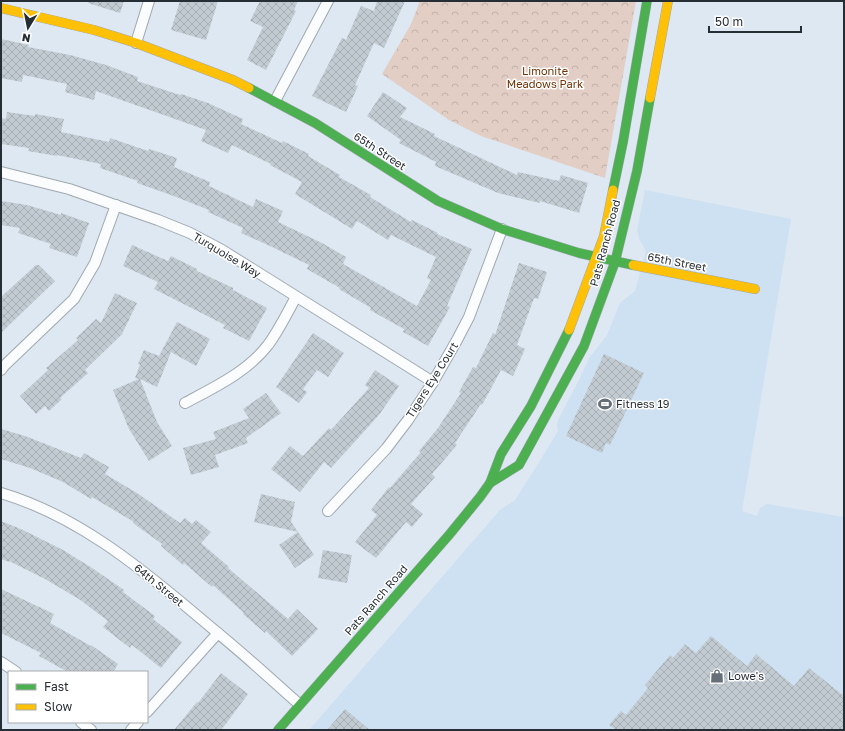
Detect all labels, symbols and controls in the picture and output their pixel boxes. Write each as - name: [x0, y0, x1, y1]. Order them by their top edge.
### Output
- north arrow: [8, 8, 48, 48]
- scale bar: [709, 8, 801, 34]
- text: 50 m: [715, 14, 743, 29]
- text: N: [21, 31, 31, 45]
- park label: Limonite Meadows Park: [507, 64, 583, 90]
- street label: 65th Street: [352, 129, 409, 172]
- street label: Pats Ranch Road: [587, 198, 622, 288]
- street label: Turquoise Way: [191, 229, 264, 280]
- street label: 65th Street: [647, 249, 708, 274]
- street label: Tigers Eye Court: [403, 339, 460, 420]
- sports icon: Fitness 19: [597, 396, 613, 412]
- place label: Fitness 19: [616, 397, 669, 410]
- street label: 64th Street: [132, 561, 187, 608]
- street label: Pats Ranch Road: [342, 562, 410, 638]
- shop icon: Lowe's: [709, 668, 725, 684]
- place label: Lowe's: [728, 669, 764, 682]
- legend: [8, 671, 148, 723]
- text: Fast: [44, 679, 69, 694]
- text: Slow: [44, 699, 72, 714]

